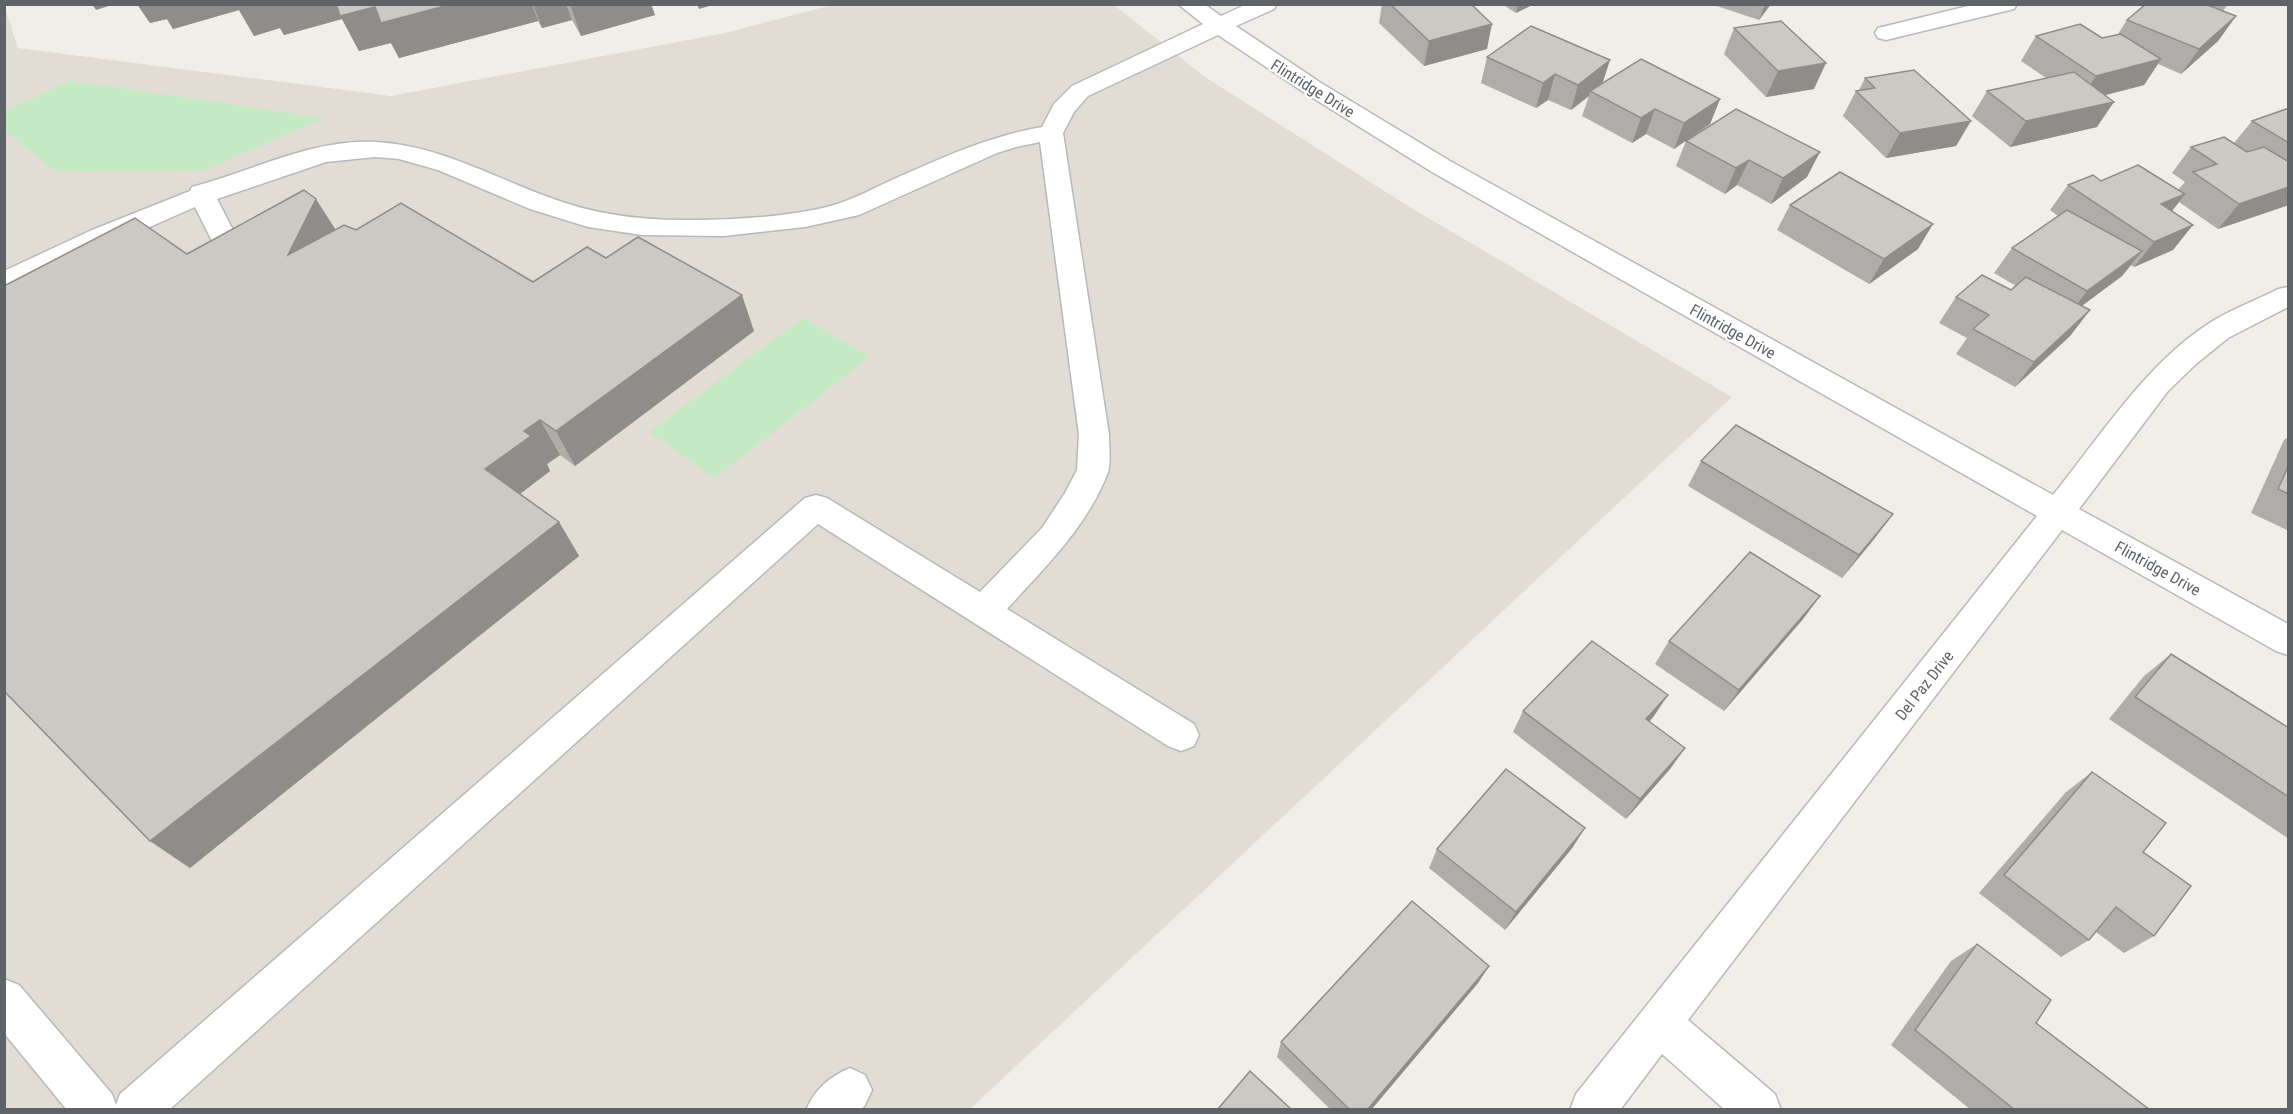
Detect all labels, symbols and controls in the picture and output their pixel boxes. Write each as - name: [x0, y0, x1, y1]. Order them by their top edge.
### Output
- street label: Flintridge Drive: [1267, 55, 1358, 122]
- street label: Flintridge Drive: [1687, 300, 1779, 363]
- street label: Flintridge Drive: [2112, 537, 2204, 600]
- street label: Del Paz Drive: [1891, 647, 1957, 724]

